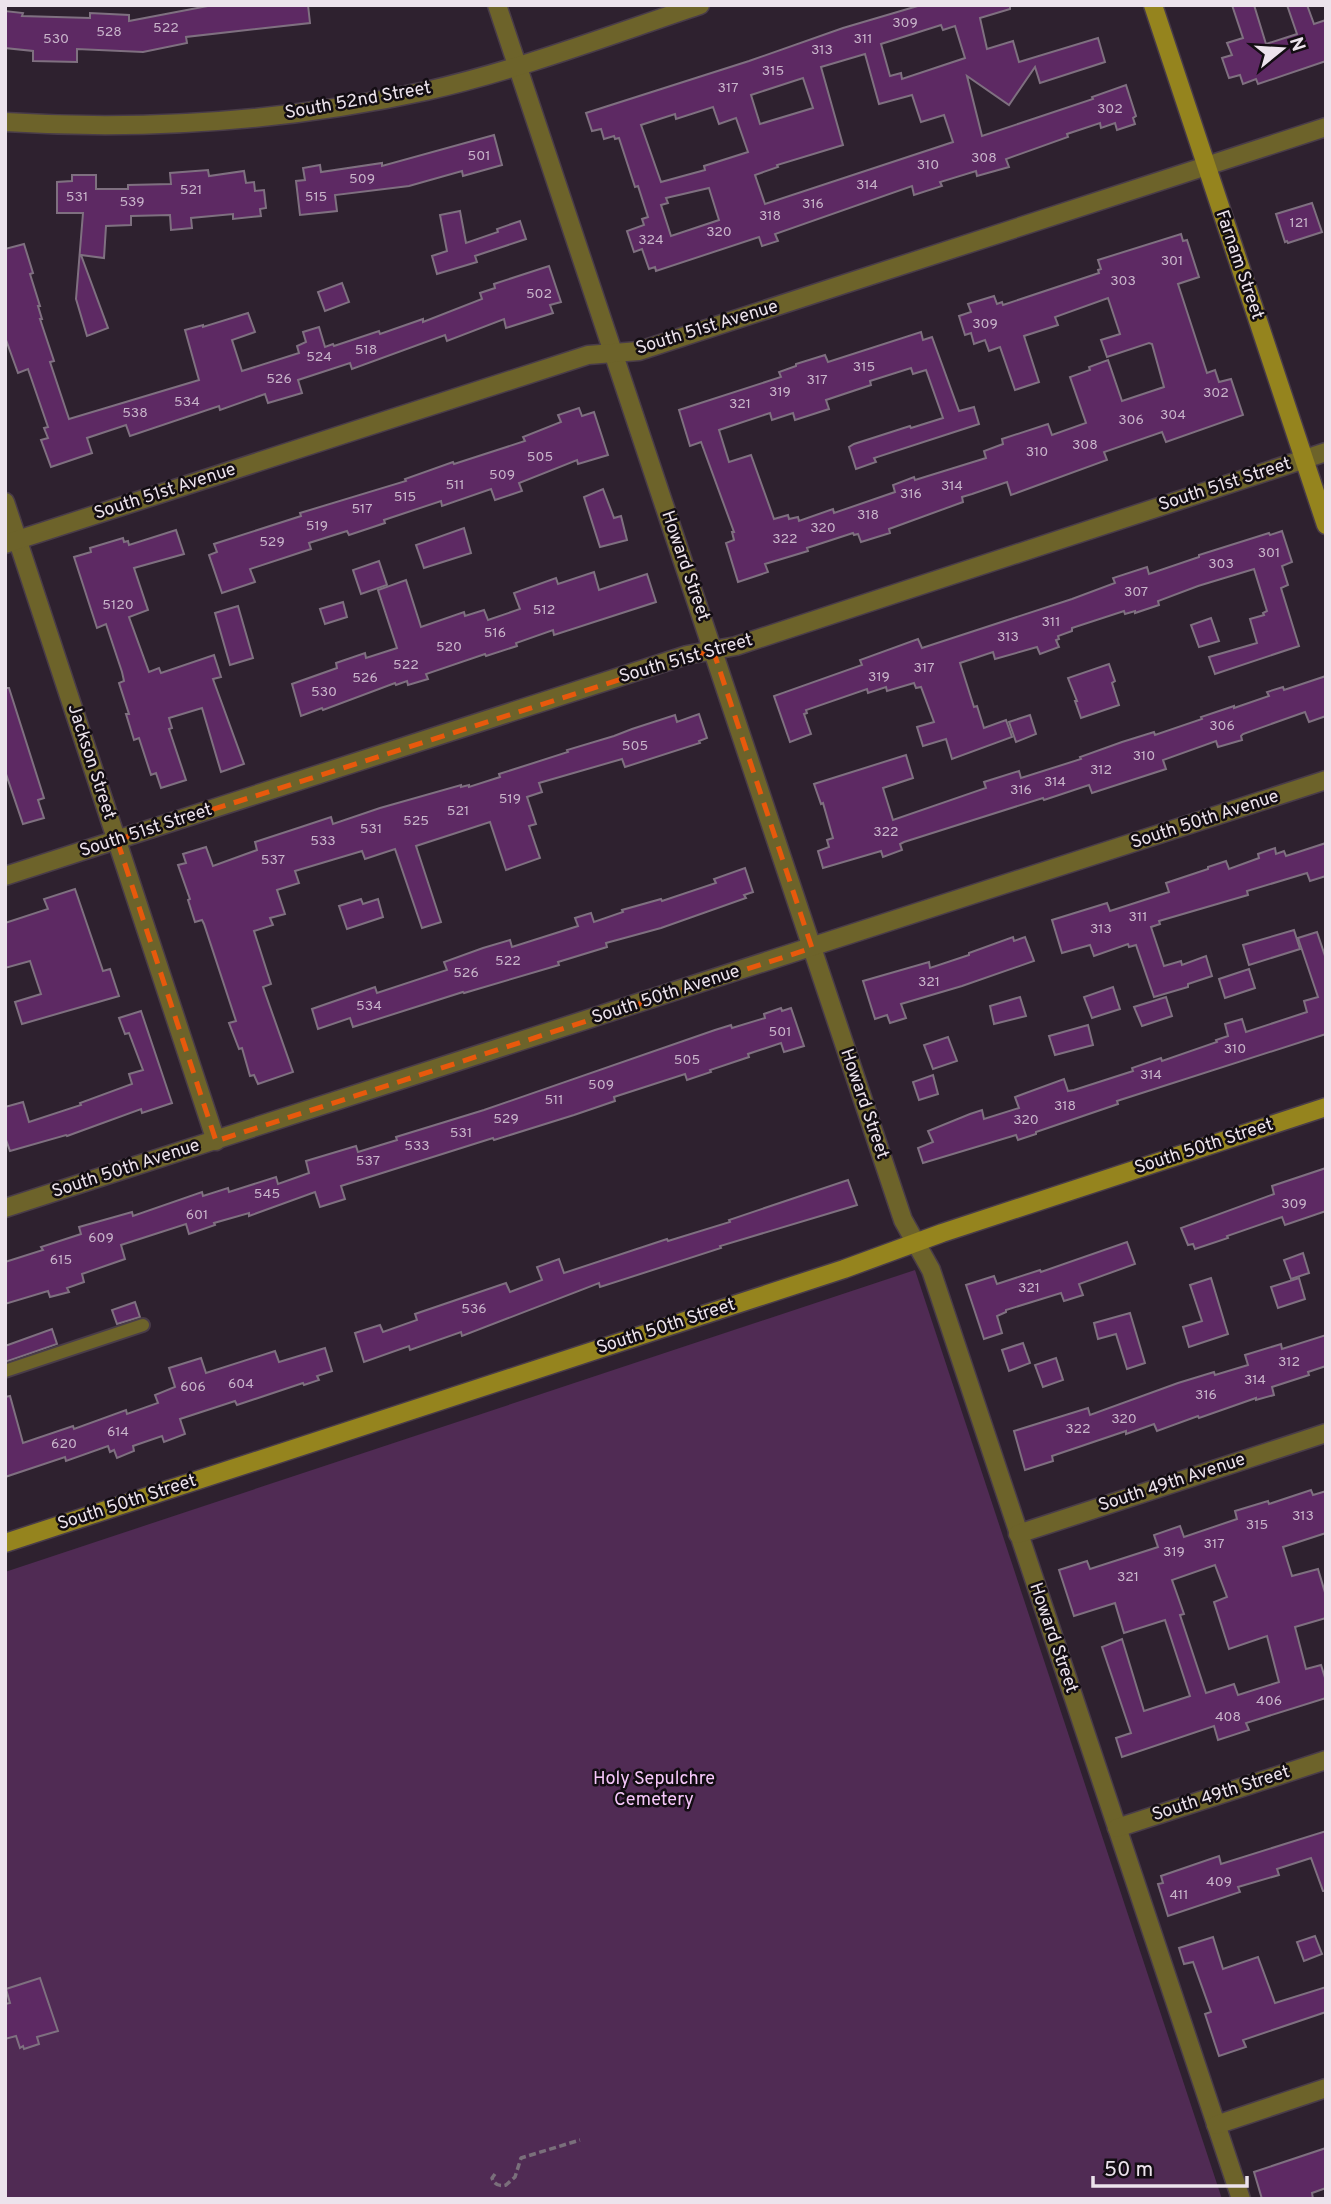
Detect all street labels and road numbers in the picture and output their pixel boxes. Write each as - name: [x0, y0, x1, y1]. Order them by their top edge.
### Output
- street label: South 52nd Street: [283, 77, 433, 125]
- street label: Farnam Street: [1210, 207, 1268, 323]
- street label: South 51st Avenue: [633, 295, 781, 361]
- street label: South 51st Street: [1156, 453, 1294, 517]
- street label: South 51st Avenue: [91, 458, 239, 526]
- street label: Howard Street: [655, 508, 715, 624]
- street label: South 51st Street: [617, 629, 755, 689]
- street label: Jackson Street: [62, 701, 120, 823]
- street label: South 50th Avenue: [1128, 785, 1282, 855]
- street label: South 51st Street: [77, 799, 215, 863]
- street label: South 50th Avenue: [589, 960, 743, 1030]
- street label: Howard Street: [834, 1046, 894, 1162]
- street label: South 50th Street: [1132, 1114, 1276, 1180]
- street label: South 50th Avenue: [49, 1134, 203, 1204]
- street label: South 50th Street: [594, 1294, 738, 1360]
- street label: South 49th Avenue: [1096, 1448, 1248, 1518]
- street label: South 50th Street: [55, 1470, 199, 1536]
- street label: Howard Street: [1023, 1580, 1083, 1696]
- street label: South 49th Street: [1149, 1761, 1293, 1827]

